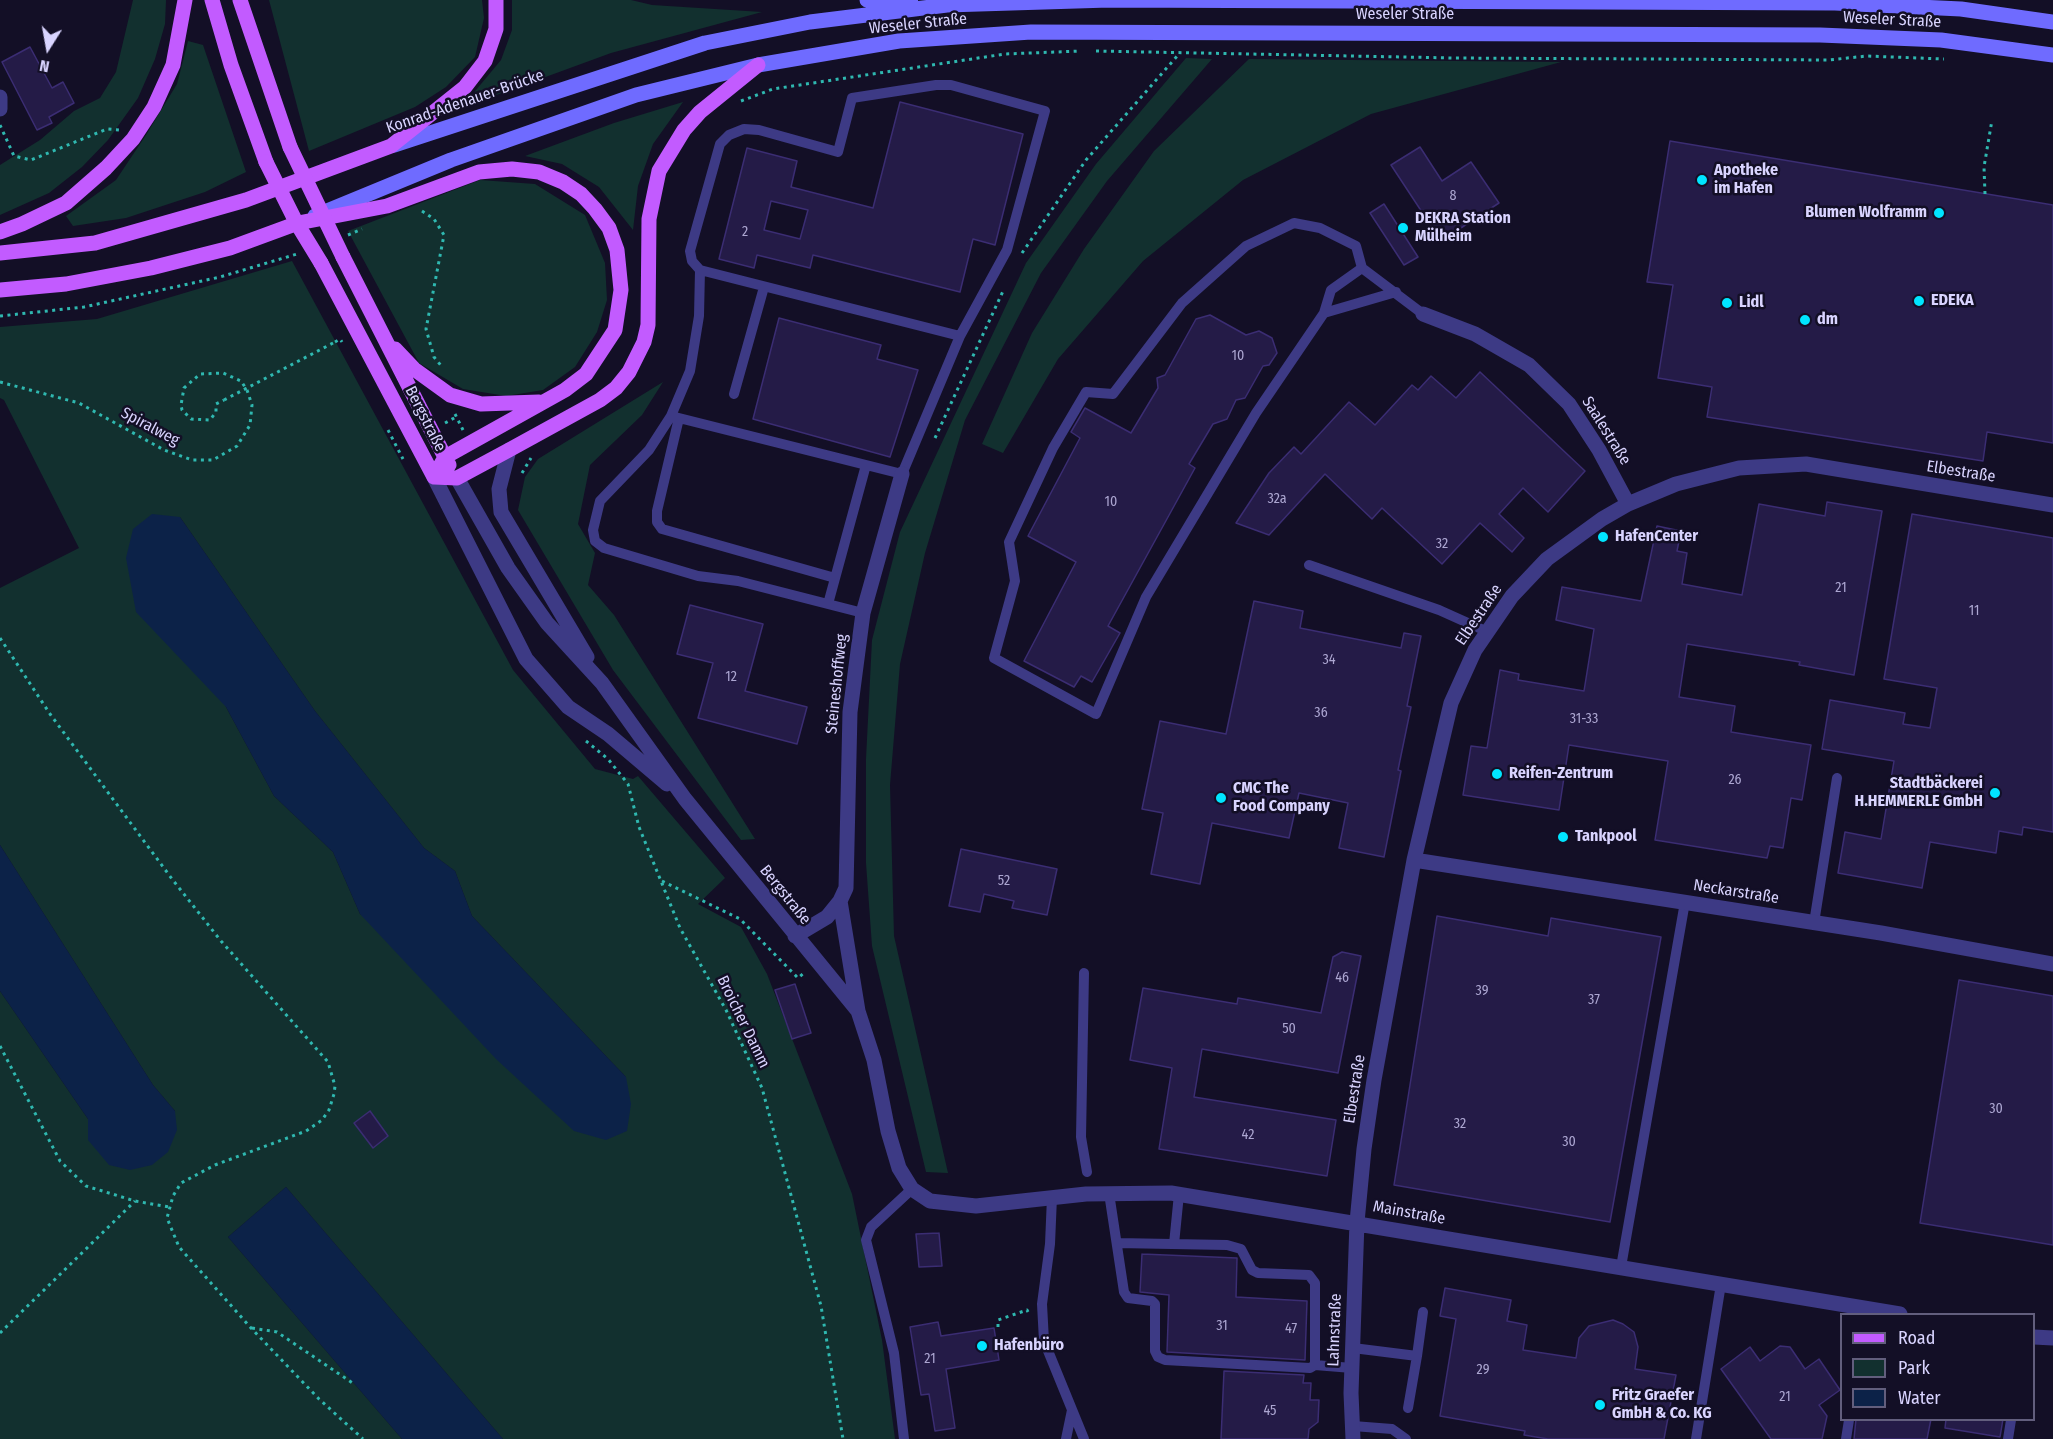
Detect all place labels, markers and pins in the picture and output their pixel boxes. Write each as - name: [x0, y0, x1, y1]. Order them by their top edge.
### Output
- place label: Apotheke im Hafen: [1714, 161, 1778, 199]
- marker: Apotheke im Hafen: [1695, 173, 1709, 187]
- place label: Blumen Wolframm: [1805, 203, 1927, 223]
- marker: Blumen Wolframm: [1932, 206, 1946, 220]
- place label: DEKRA Station Mülheim: [1415, 209, 1511, 247]
- marker: DEKRA Station Mülheim: [1396, 221, 1410, 235]
- place label: EDEKA: [1931, 291, 1974, 311]
- place label: Lidl: [1739, 293, 1764, 313]
- marker: EDEKA: [1912, 294, 1926, 308]
- marker: Lidl: [1720, 296, 1734, 310]
- place label: dm: [1817, 310, 1838, 330]
- marker: dm: [1798, 313, 1812, 327]
- place label: HafenCenter: [1615, 527, 1698, 547]
- marker: HafenCenter: [1596, 530, 1610, 544]
- place label: Reifen-Zentrum: [1509, 764, 1613, 784]
- marker: Reifen-Zentrum: [1490, 767, 1504, 781]
- place label: Stadtbäckerei H.HEMMERLE GmbH: [1855, 774, 1983, 812]
- place label: CMC The Food Company: [1233, 779, 1330, 817]
- marker: Stadtbäckerei H.HEMMERLE GmbH: [1988, 786, 2002, 800]
- marker: CMC The Food Company: [1214, 791, 1228, 805]
- place label: Tankpool: [1575, 827, 1637, 847]
- marker: Tankpool: [1556, 830, 1570, 844]
- place label: Hafenbüro: [994, 1336, 1064, 1356]
- marker: Hafenbüro: [975, 1339, 989, 1353]
- place label: Fritz Graefer GmbH & Co. KG: [1612, 1386, 1712, 1424]
- marker: Fritz Graefer GmbH & Co. KG: [1593, 1398, 1607, 1412]

